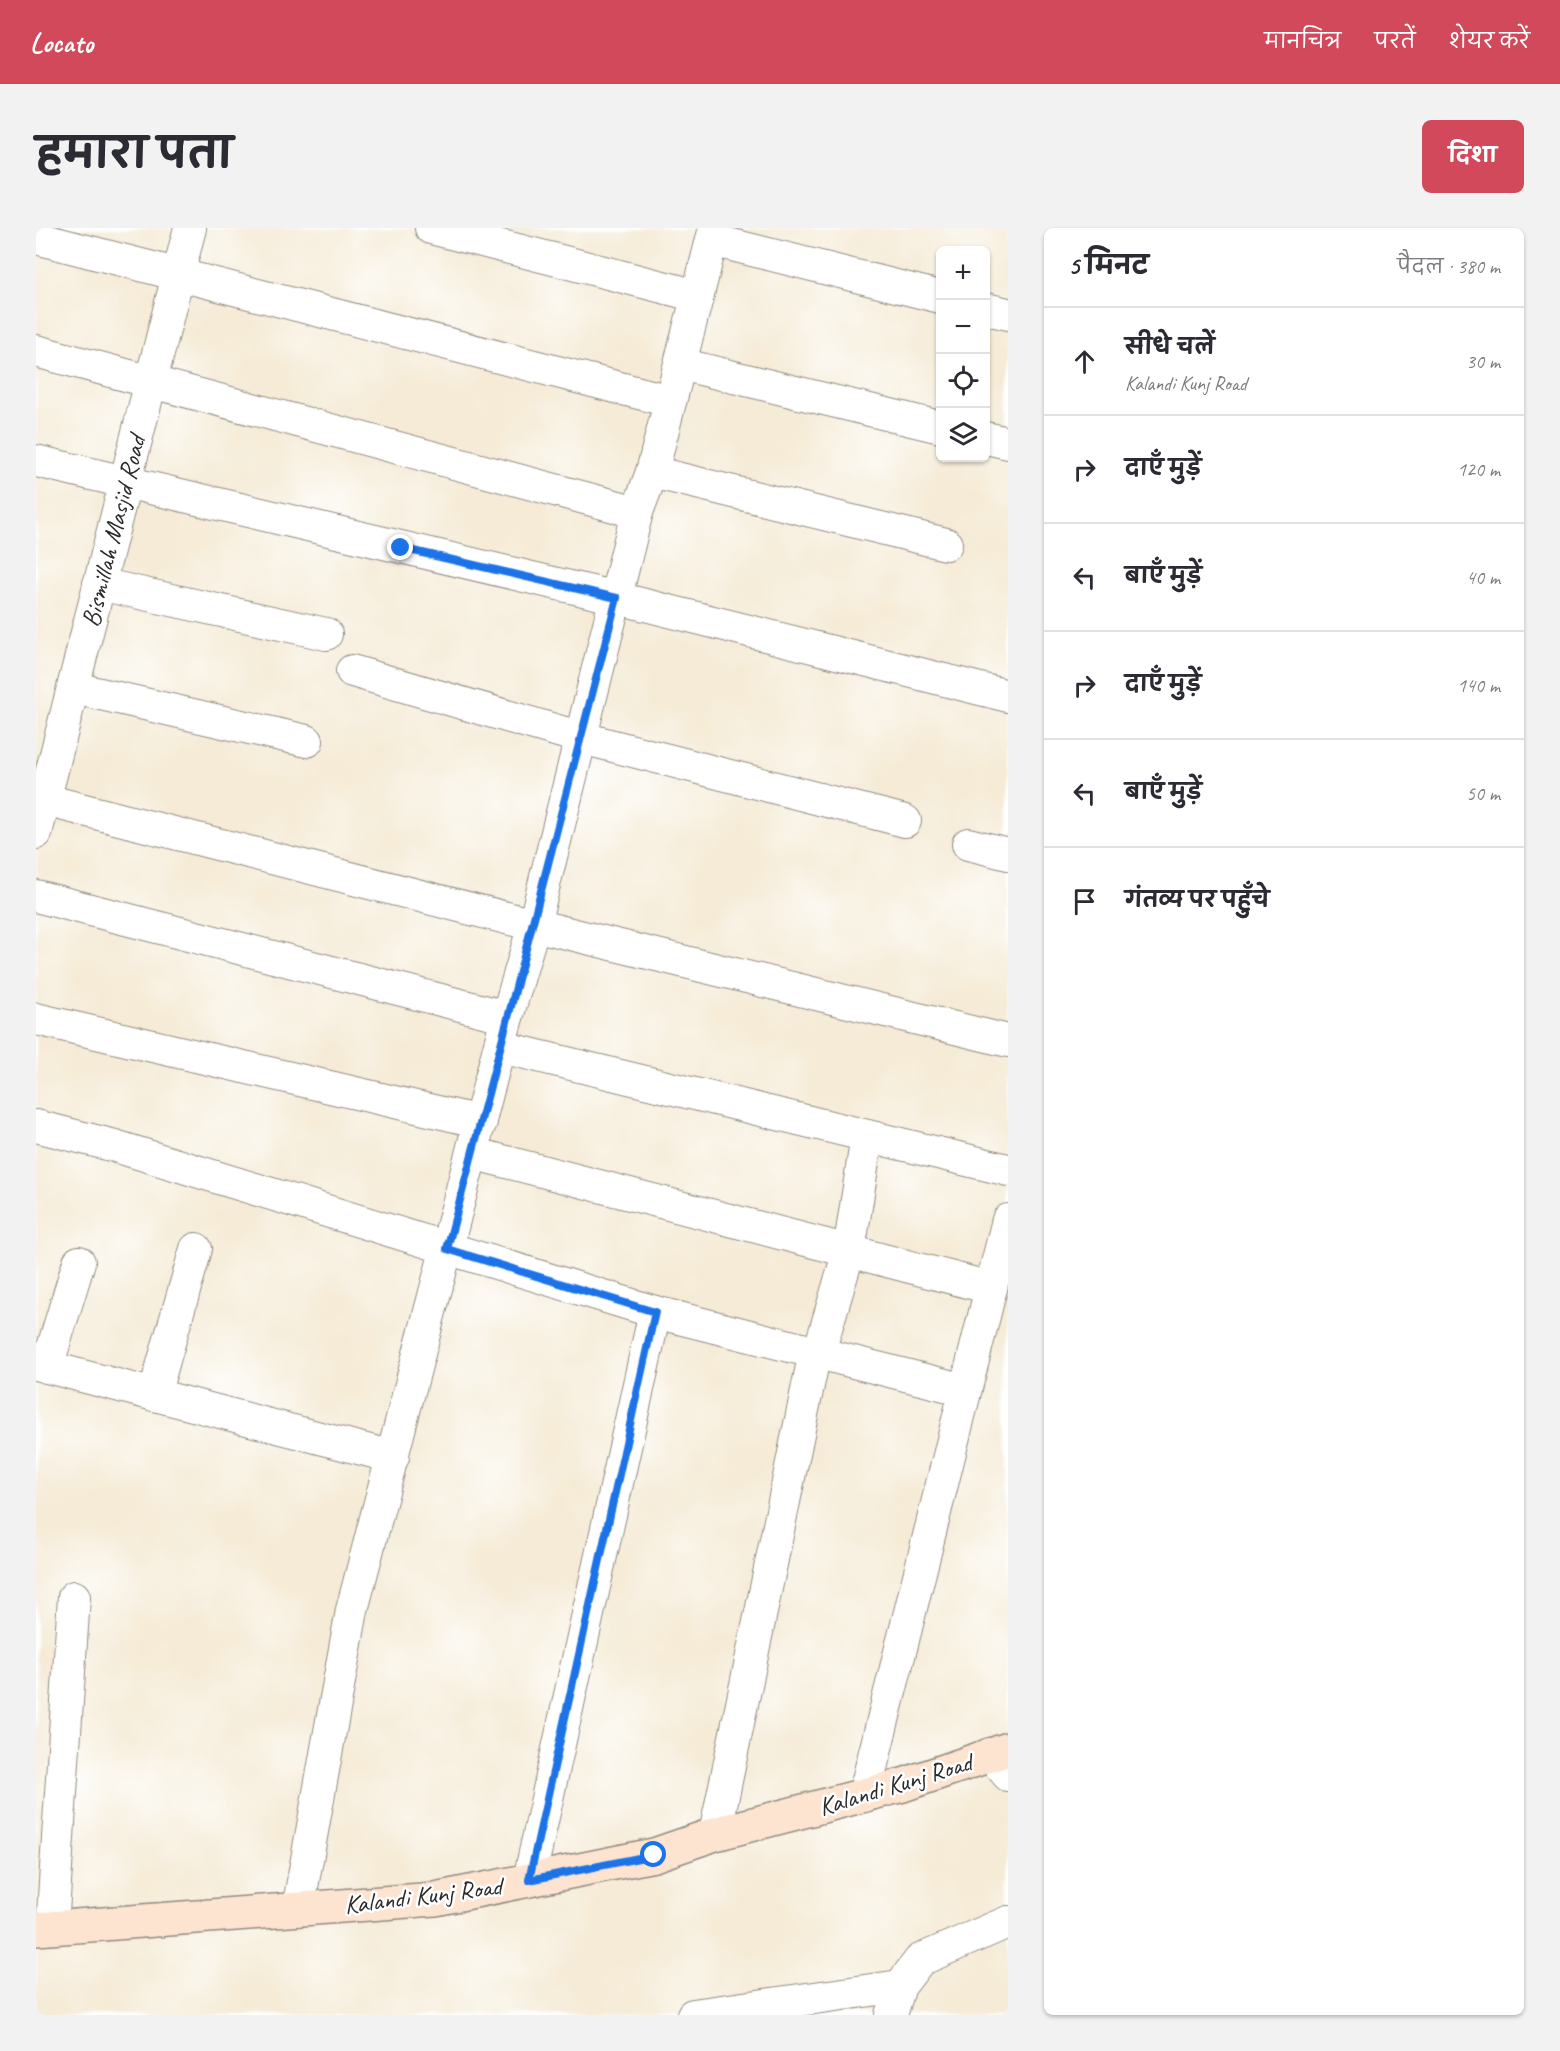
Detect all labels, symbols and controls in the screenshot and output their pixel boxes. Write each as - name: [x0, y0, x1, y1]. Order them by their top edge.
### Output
- text: Locato: [30, 25, 93, 60]
- text: मानचित्र: [1264, 28, 1341, 54]
- text: परतें: [1374, 28, 1416, 54]
- text: शेयर करें: [1449, 28, 1530, 54]
- button: दिशा: [1422, 120, 1524, 193]
- text: हमारा पता: [36, 127, 233, 180]
- map controls: [936, 246, 990, 462]
- button: +: [936, 246, 990, 300]
- text: 5 मिनट: [1068, 249, 1149, 282]
- text: पैदल · 380 m: [1397, 254, 1500, 279]
- button: −: [936, 300, 990, 354]
- text: सीधे चलें: [1125, 333, 1215, 361]
- icon: ahead: [1068, 345, 1101, 378]
- text: 30 m: [1466, 349, 1500, 374]
- button: locate: [936, 354, 990, 408]
- text: Kalandi Kunj Road: [1125, 371, 1247, 396]
- button: layers: [936, 408, 990, 462]
- street label: Bismillah Masjid Road: [74, 428, 154, 630]
- icon: right: [1068, 453, 1101, 486]
- text: दाएँ मुड़ें: [1125, 454, 1201, 482]
- text: 120 m: [1457, 457, 1500, 482]
- route end: [387, 534, 413, 560]
- icon: left: [1068, 561, 1101, 594]
- text: बाएँ मुड़ें: [1125, 562, 1202, 590]
- text: 40 m: [1466, 565, 1500, 590]
- icon: right: [1068, 669, 1101, 702]
- text: दाएँ मुड़ें: [1125, 670, 1201, 698]
- text: 140 m: [1457, 673, 1500, 698]
- icon: left: [1068, 777, 1101, 810]
- text: बाएँ मुड़ें: [1125, 778, 1202, 806]
- text: 50 m: [1466, 781, 1500, 806]
- icon: arrive: [1068, 885, 1101, 918]
- text: गंतव्य पर पहुँचे: [1125, 886, 1269, 914]
- street label: Kalandi Kunj Road: [815, 1744, 979, 1823]
- route start: [640, 1841, 666, 1867]
- street label: Kalandi Kunj Road: [342, 1869, 507, 1922]

